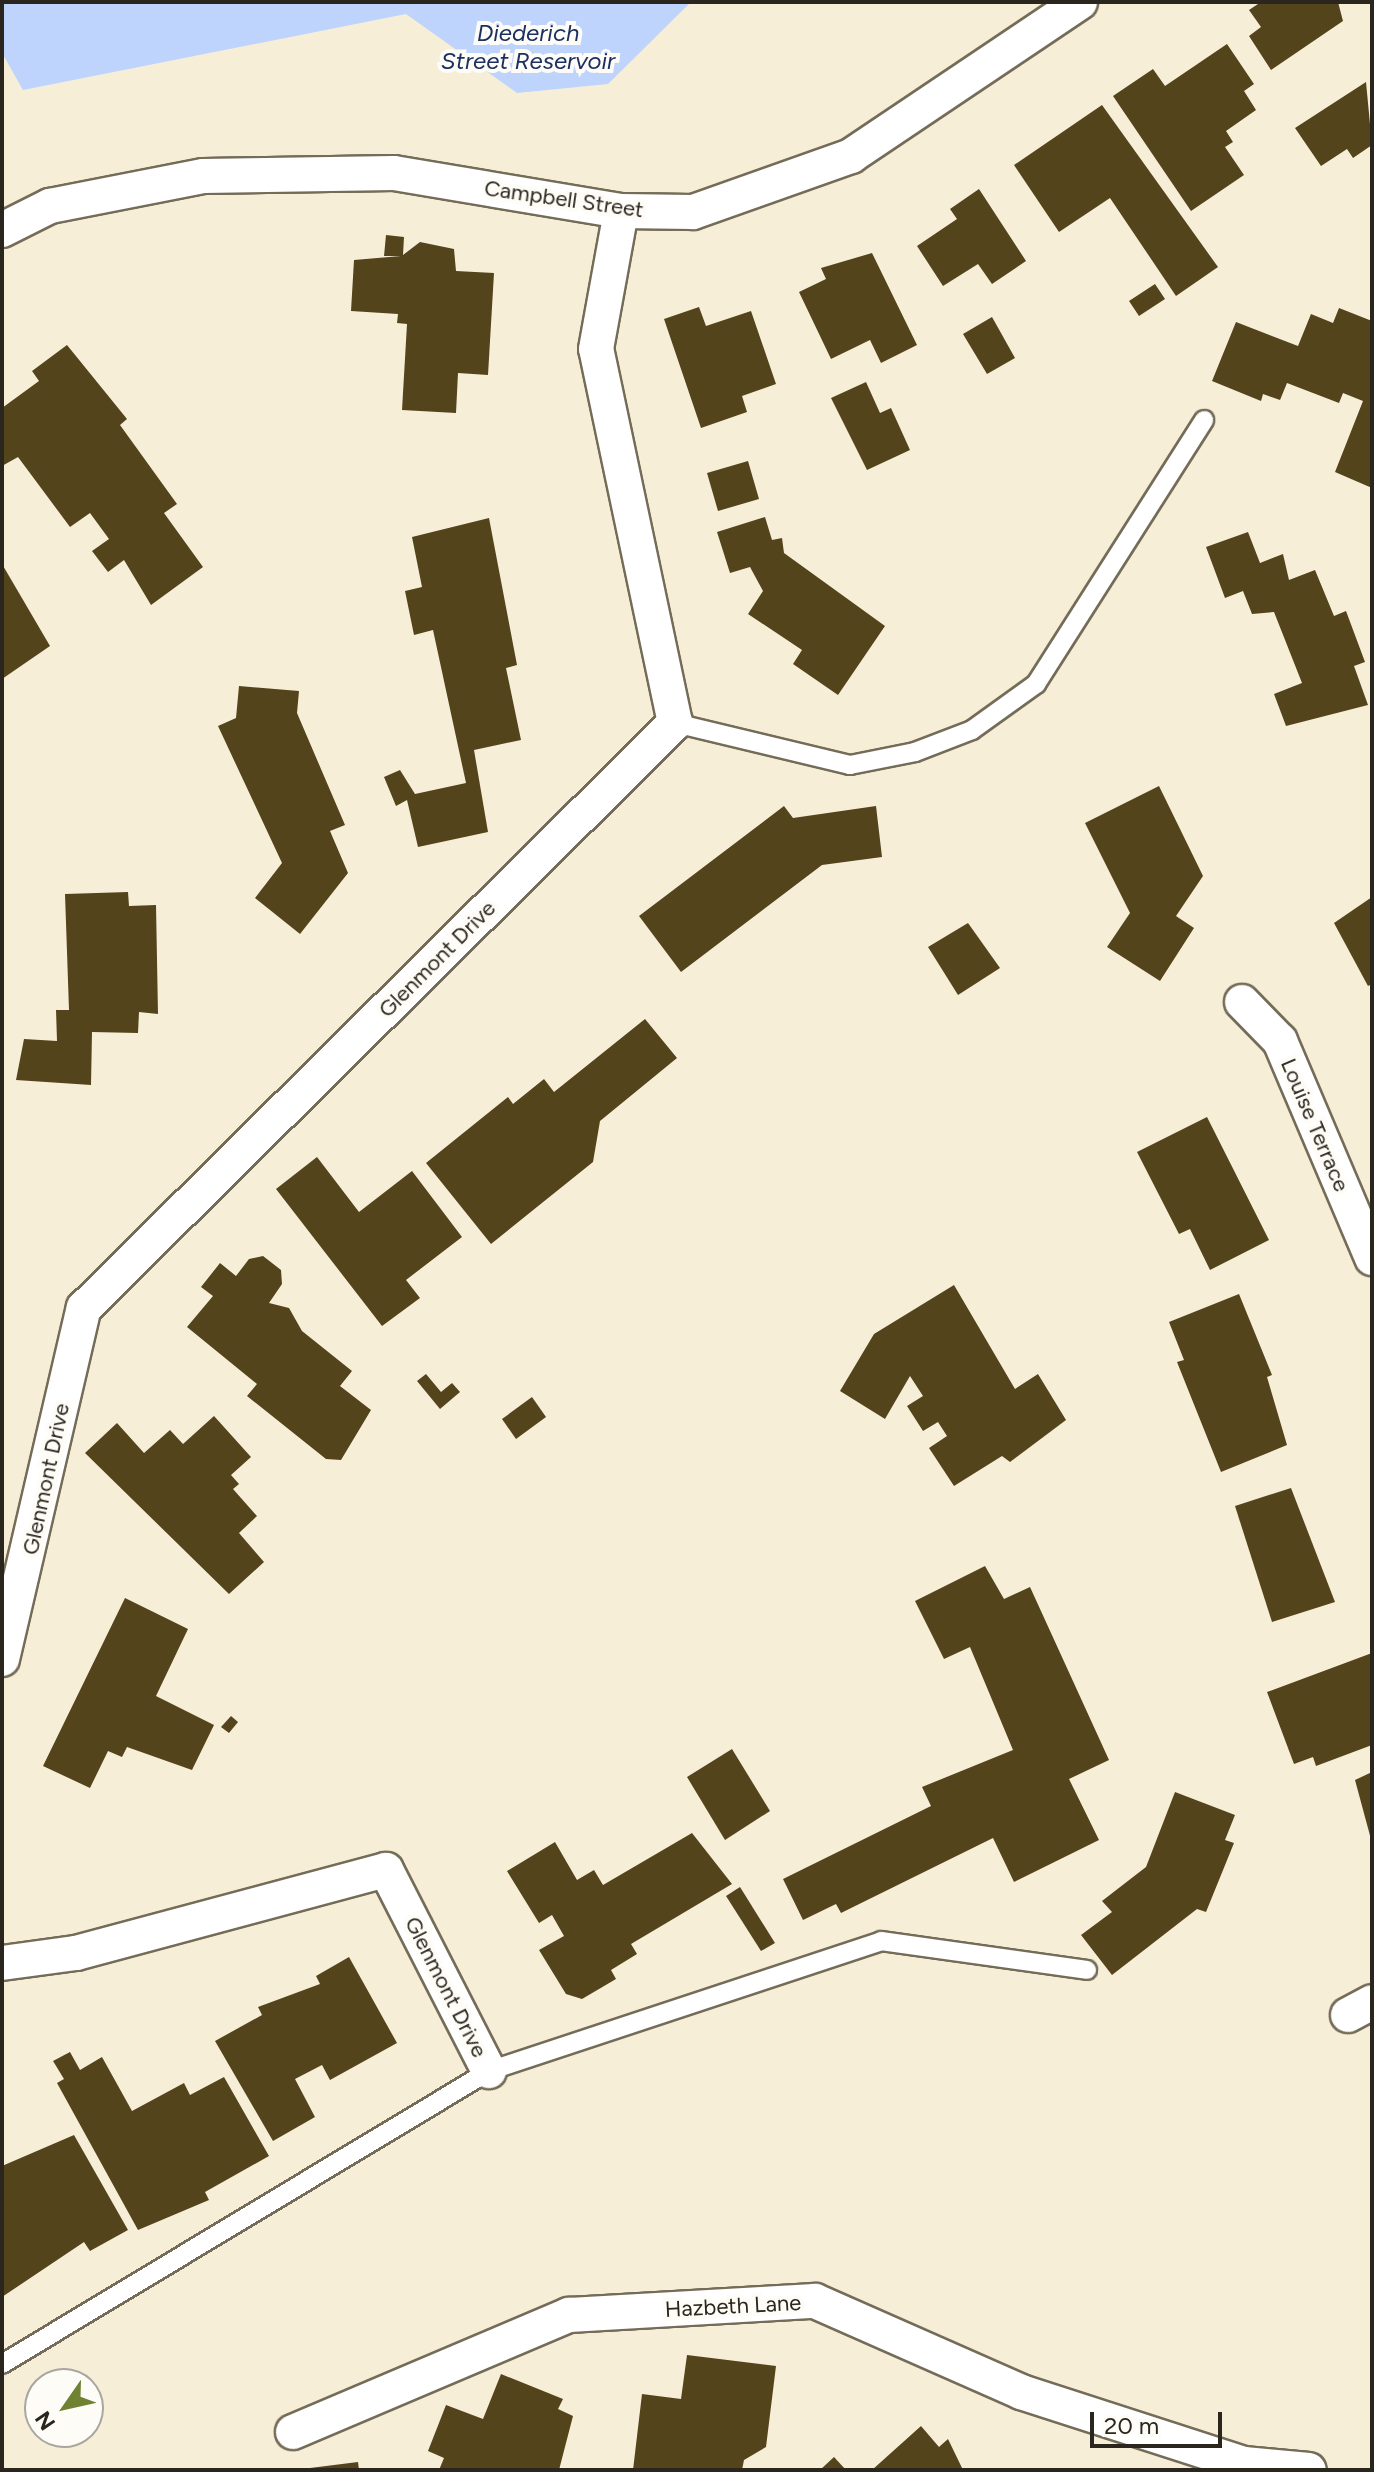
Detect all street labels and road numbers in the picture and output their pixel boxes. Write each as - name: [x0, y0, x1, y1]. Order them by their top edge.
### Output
- street label: Campbell Street: [483, 175, 645, 223]
- street label: Glenmont Drive: [373, 895, 501, 1023]
- street label: Louise Terrace: [1275, 1054, 1355, 1196]
- street label: Glenmont Drive: [17, 1401, 75, 1557]
- street label: Glenmont Drive: [399, 1912, 493, 2062]
- street label: Hazbeth Lane: [664, 2289, 802, 2323]

